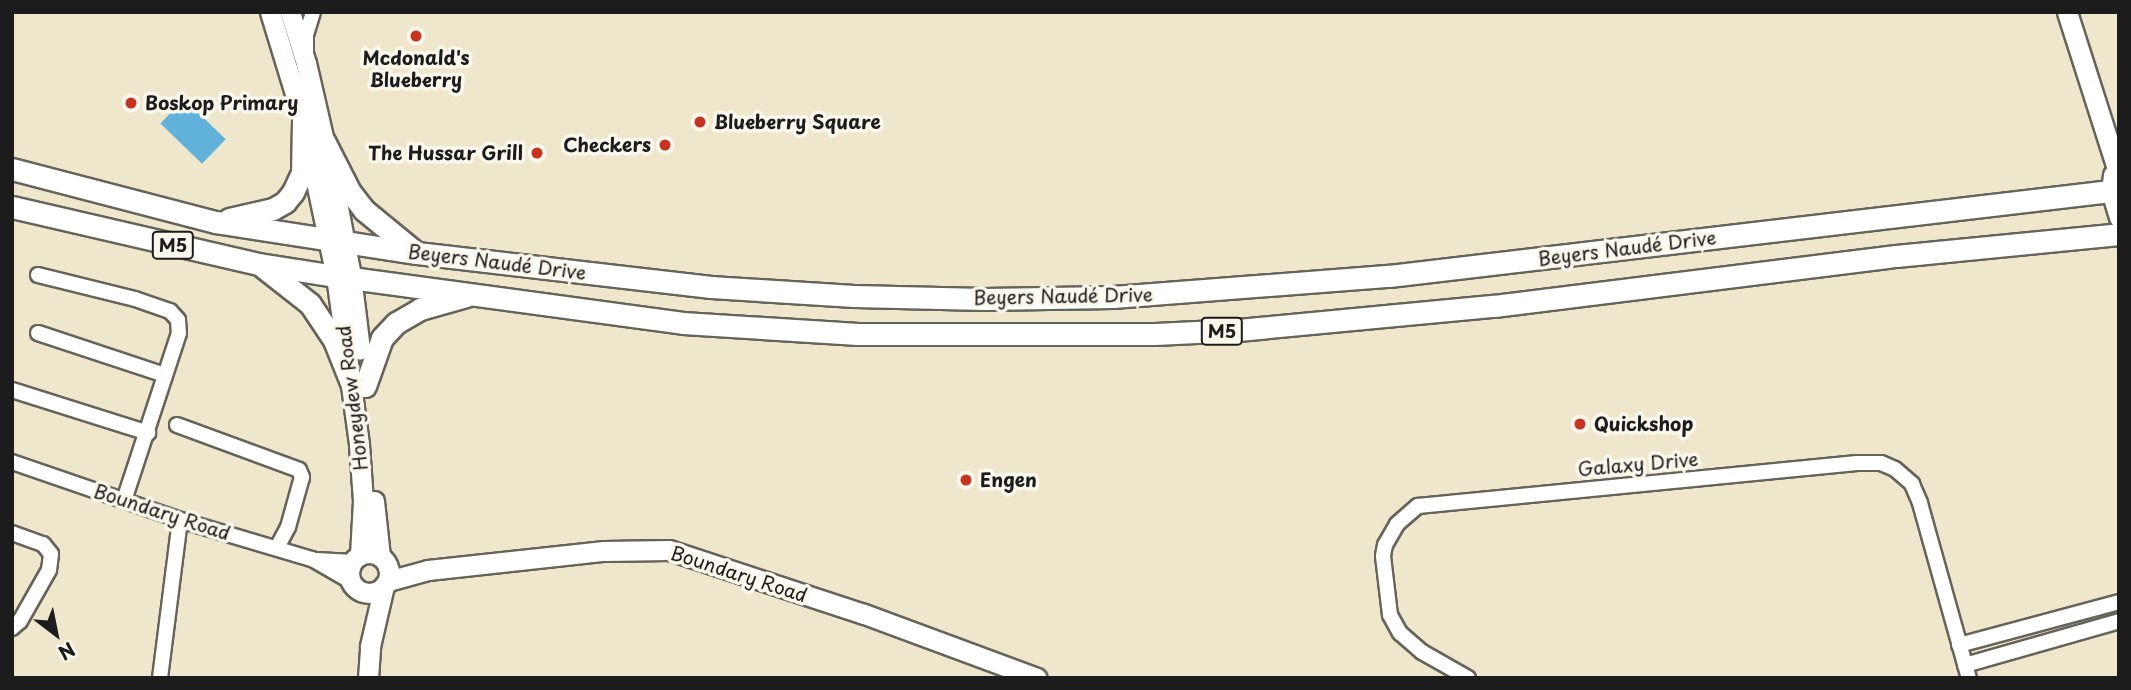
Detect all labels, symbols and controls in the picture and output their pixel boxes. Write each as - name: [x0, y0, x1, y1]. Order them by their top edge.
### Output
- marker: Mcdonald's Blueberry: [408, 28, 424, 44]
- place label: Mcdonald's Blueberry: [362, 47, 470, 91]
- place label: Boskop Primary: [145, 92, 299, 114]
- marker: Boskop Primary: [123, 95, 139, 111]
- place label: Blueberry Square: [714, 111, 881, 133]
- marker: Blueberry Square: [692, 114, 708, 130]
- place label: Checkers: [563, 134, 651, 156]
- marker: Checkers: [657, 137, 673, 153]
- place label: The Hussar Grill: [366, 142, 523, 164]
- marker: The Hussar Grill: [529, 145, 545, 161]
- street label: Beyers Naudé Drive: [1536, 226, 1718, 270]
- road number: M5: [150, 230, 196, 260]
- street label: Beyers Naudé Drive: [406, 240, 588, 284]
- street label: Beyers Naudé Drive: [973, 283, 1153, 309]
- road number: M5: [1199, 316, 1245, 346]
- street label: Honeydew Road: [332, 324, 372, 472]
- place label: Quickshop: [1594, 413, 1693, 435]
- marker: Quickshop: [1572, 416, 1588, 432]
- street label: Galaxy Drive: [1577, 447, 1699, 481]
- place label: Engen: [980, 469, 1037, 491]
- marker: Engen: [958, 472, 974, 488]
- street label: Boundary Road: [91, 479, 233, 545]
- street label: Boundary Road: [668, 541, 810, 607]
- north arrow: [21, 599, 91, 669]
- text: N: [53, 636, 81, 668]

